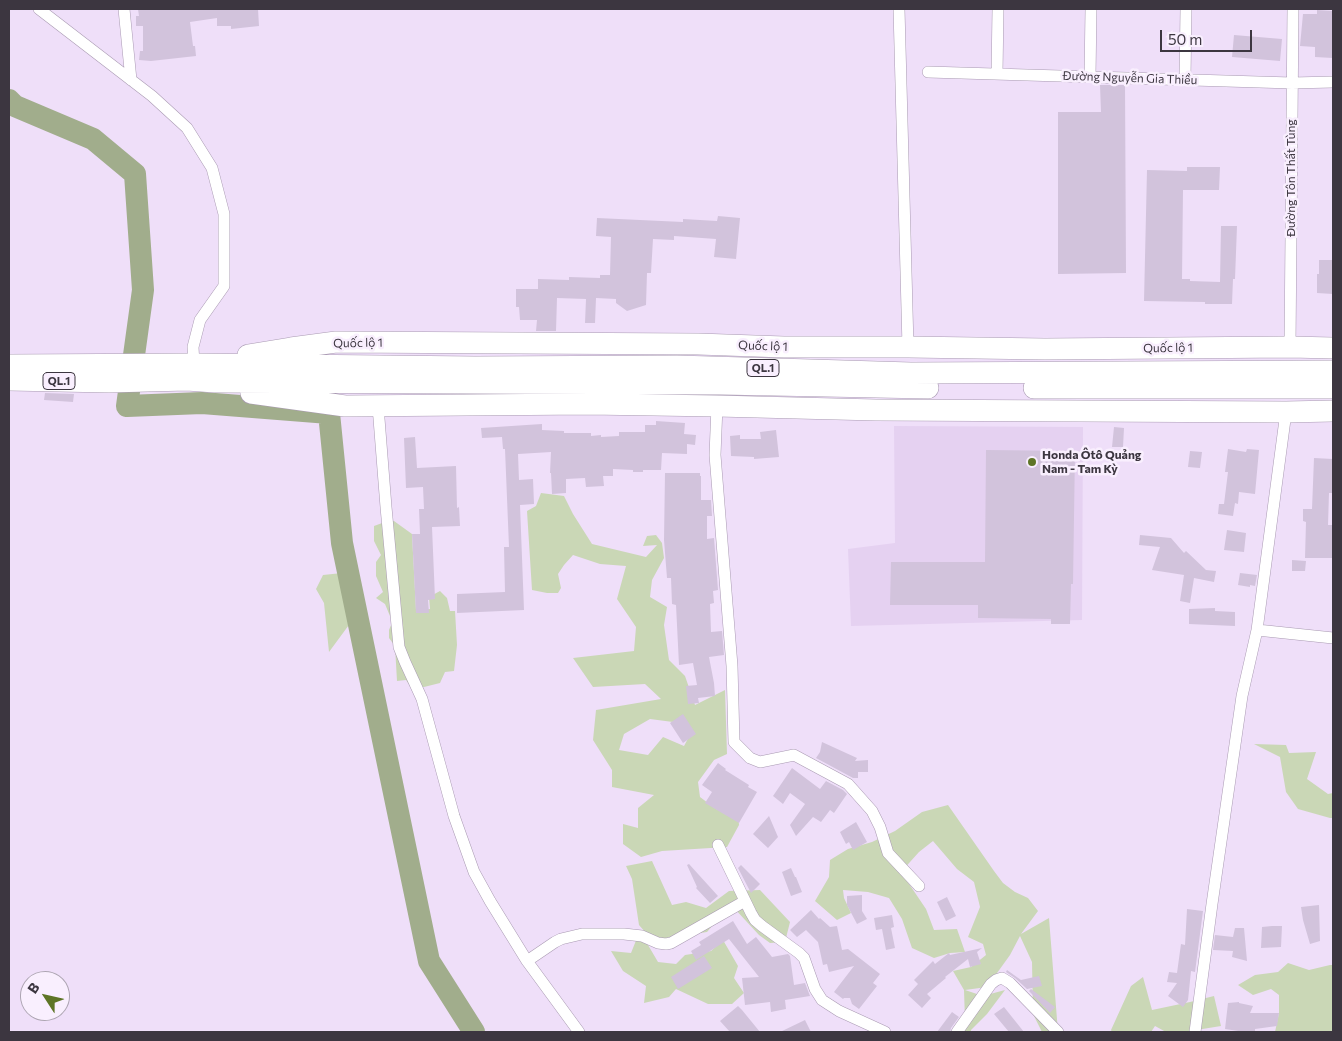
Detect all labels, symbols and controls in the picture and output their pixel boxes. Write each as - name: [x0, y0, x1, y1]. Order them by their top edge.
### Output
- scale bar: [1162, 20, 1254, 52]
- text: 50 m: [1168, 30, 1202, 48]
- street label: Đường Nguyễn Gia Thiều: [1062, 68, 1198, 88]
- street label: Đường Tôn Thất Tùng: [1284, 119, 1298, 237]
- street label: Quốc lộ 1: [333, 335, 383, 351]
- street label: Quốc lộ 1: [738, 338, 788, 354]
- street label: Quốc lộ 1: [1143, 340, 1193, 356]
- road number: QL.1: [747, 359, 779, 376]
- road number: QL.1: [43, 372, 75, 390]
- place label: Honda Ôtô Quảng Nam - Tam Kỳ: [1042, 448, 1141, 476]
- marker: Honda Ôtô Quảng Nam - Tam Kỳ: [1026, 456, 1038, 468]
- north arrow: [20, 971, 70, 1021]
- text: B: [23, 979, 43, 996]

